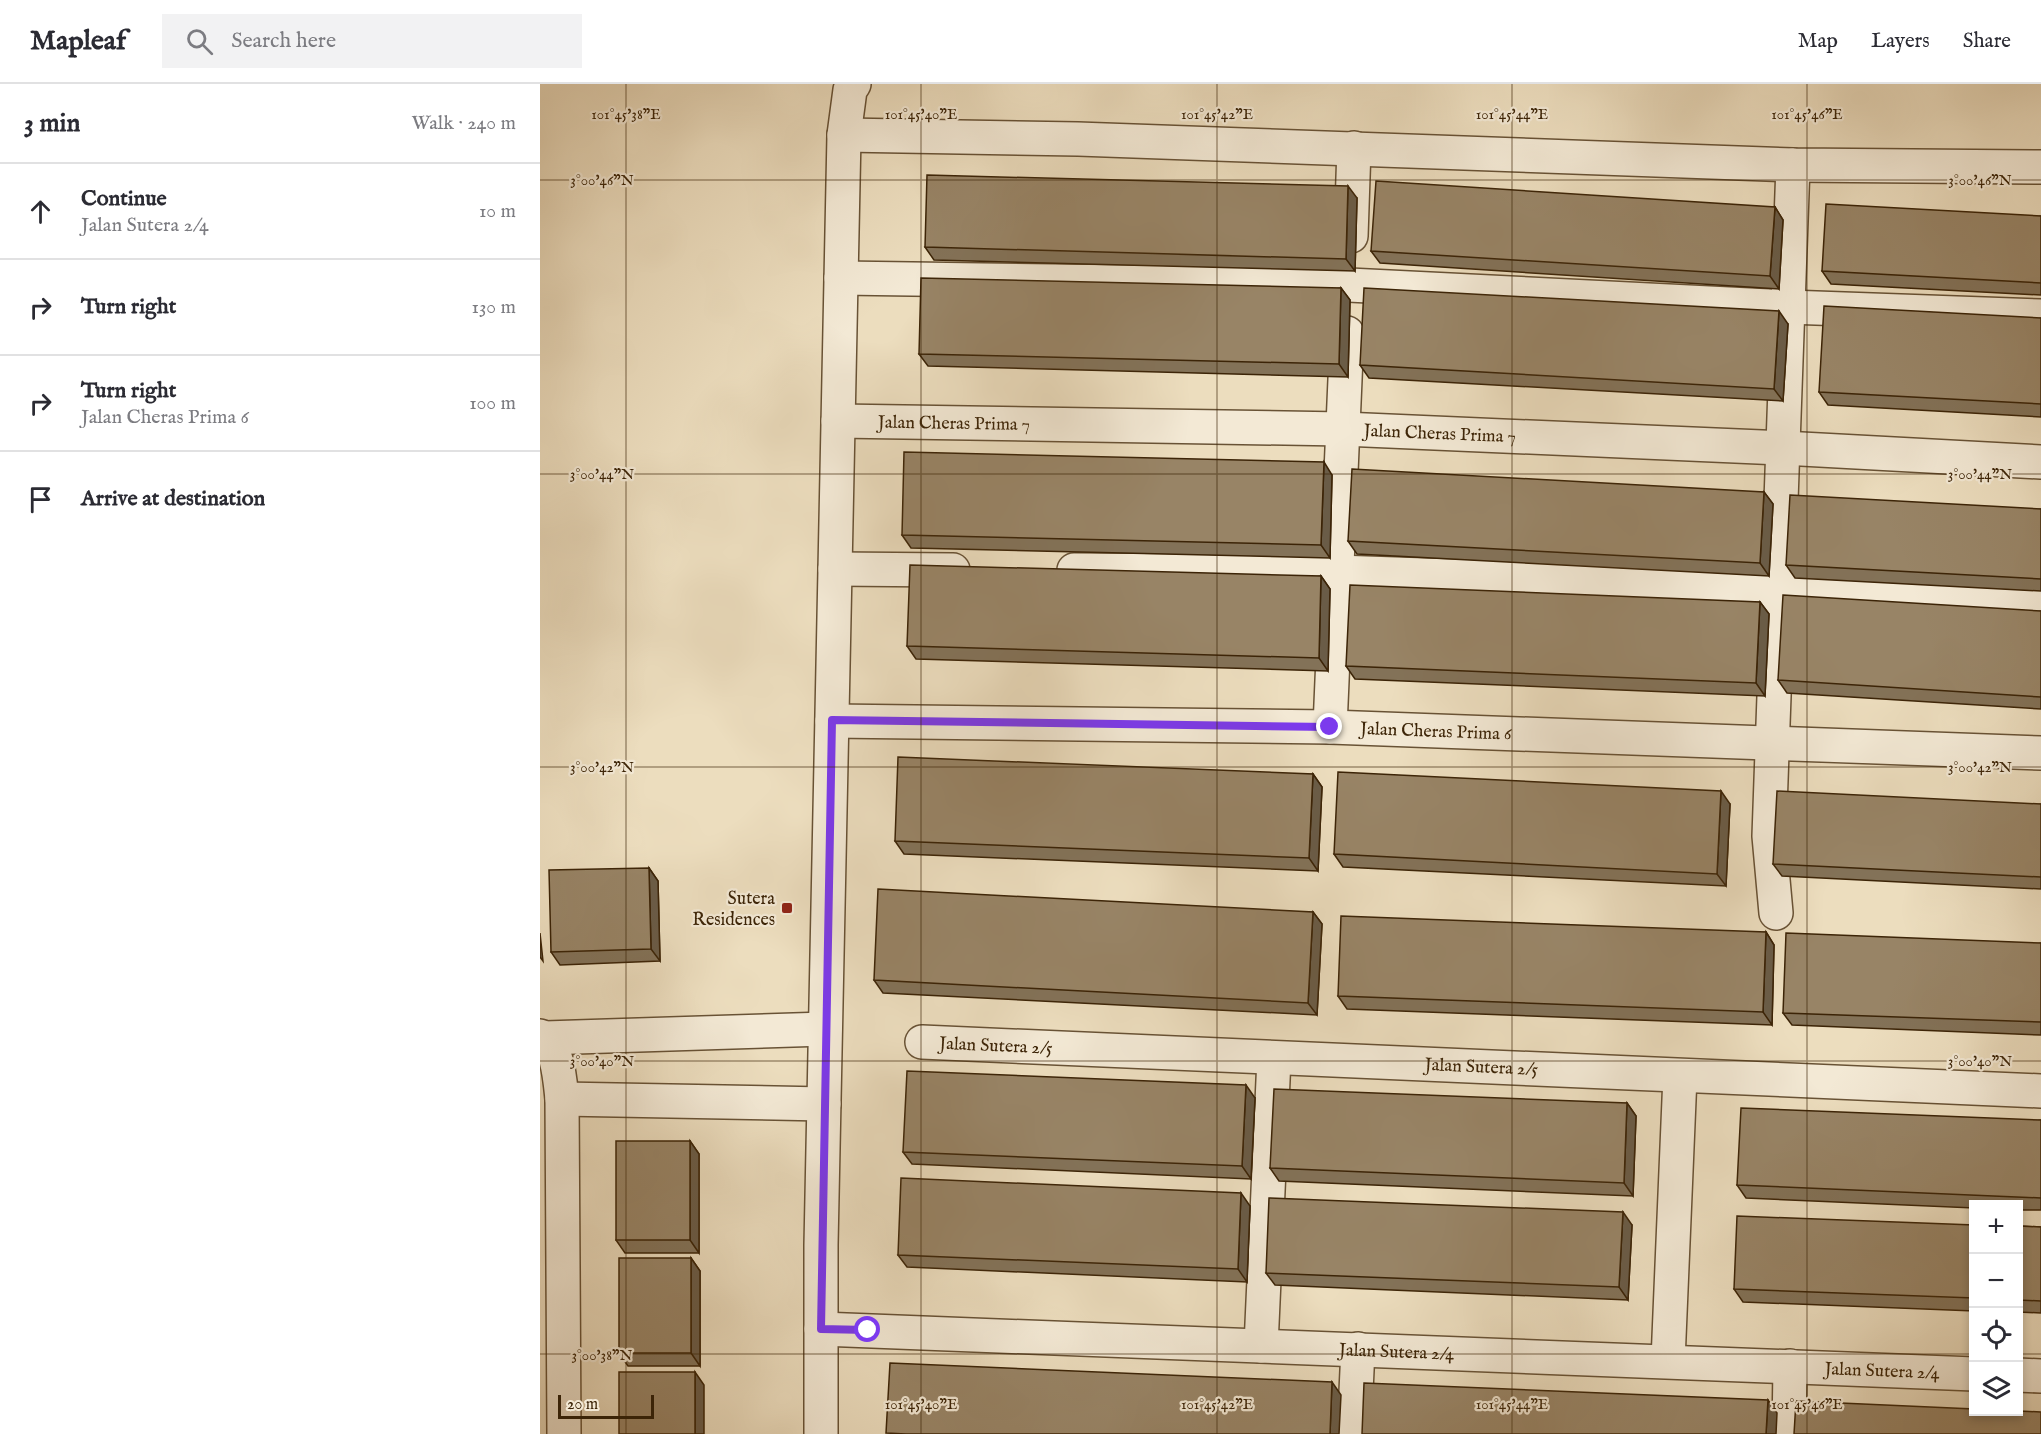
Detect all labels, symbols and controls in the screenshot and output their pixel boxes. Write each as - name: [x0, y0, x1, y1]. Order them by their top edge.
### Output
- search box: [162, 14, 582, 68]
- text: Mapleaf: [30, 24, 126, 59]
- icon: search: [183, 25, 216, 58]
- text: Search here: [231, 27, 336, 55]
- text: Map: [1798, 28, 1838, 55]
- text: Layers: [1871, 28, 1930, 55]
- text: Share: [1963, 28, 2011, 55]
- text: 101°45'38"E: [591, 105, 661, 124]
- text: 101°45'40"E: [885, 105, 957, 124]
- text: 101°45'42"E: [1181, 105, 1253, 124]
- text: 101°45'44"E: [1476, 105, 1548, 124]
- text: 101°45'46"E: [1771, 105, 1843, 124]
- text: 3 min: [24, 107, 80, 140]
- text: Walk · 240 m: [411, 111, 516, 136]
- text: 3°00'46"N: [570, 171, 634, 190]
- text: 3°00'46"N: [1948, 171, 2012, 190]
- text: Continue: [81, 185, 167, 213]
- icon: ahead: [24, 195, 57, 228]
- text: 10 m: [479, 199, 516, 224]
- text: Jalan Sutera 2/4: [81, 213, 209, 238]
- icon: right: [24, 291, 57, 324]
- text: Turn right: [81, 293, 176, 321]
- text: 130 m: [471, 295, 516, 320]
- text: Turn right: [81, 377, 176, 405]
- icon: right: [24, 387, 57, 420]
- text: 100 m: [469, 391, 516, 416]
- text: Jalan Cheras Prima 6: [81, 405, 249, 430]
- street label: Jalan Cheras Prima 7: [876, 412, 1030, 437]
- street label: Jalan Cheras Prima 7: [1361, 420, 1516, 449]
- text: 3°00'44"N: [570, 465, 634, 484]
- text: 3°00'44"N: [1948, 465, 2012, 484]
- icon: arrive: [24, 483, 57, 516]
- text: Arrive at destination: [81, 485, 265, 513]
- route end: [1316, 713, 1342, 739]
- street label: Jalan Cheras Prima 6: [1358, 718, 1512, 747]
- text: 3°00'42"N: [570, 758, 634, 777]
- text: 3°00'42"N: [1948, 758, 2012, 777]
- place label: Sutera Residences: [692, 888, 775, 932]
- marker: Sutera Residences: [780, 901, 794, 915]
- street label: Jalan Sutera 2/5: [937, 1033, 1053, 1061]
- text: 3°00'40"N: [570, 1052, 634, 1071]
- text: 3°00'40"N: [1948, 1052, 2012, 1071]
- street label: Jalan Sutera 2/5: [1422, 1054, 1539, 1082]
- map controls: [1969, 1200, 2023, 1416]
- button: +: [1969, 1200, 2023, 1254]
- button: −: [1969, 1254, 2023, 1308]
- button: locate: [1969, 1308, 2023, 1362]
- route start: [854, 1316, 880, 1342]
- street label: Jalan Sutera 2/4: [1337, 1339, 1455, 1367]
- text: 3°00'38"N: [571, 1346, 633, 1365]
- street label: Jalan Sutera 2/4: [1822, 1358, 1940, 1386]
- button: layers: [1969, 1362, 2023, 1416]
- scale bar: [558, 1392, 654, 1420]
- text: 20 m: [567, 1395, 598, 1415]
- text: 101°45'40"E: [885, 1395, 957, 1414]
- text: 101°45'42"E: [1181, 1395, 1253, 1414]
- text: 101°45'44"E: [1476, 1395, 1548, 1414]
- text: 101°45'46"E: [1771, 1395, 1843, 1414]

